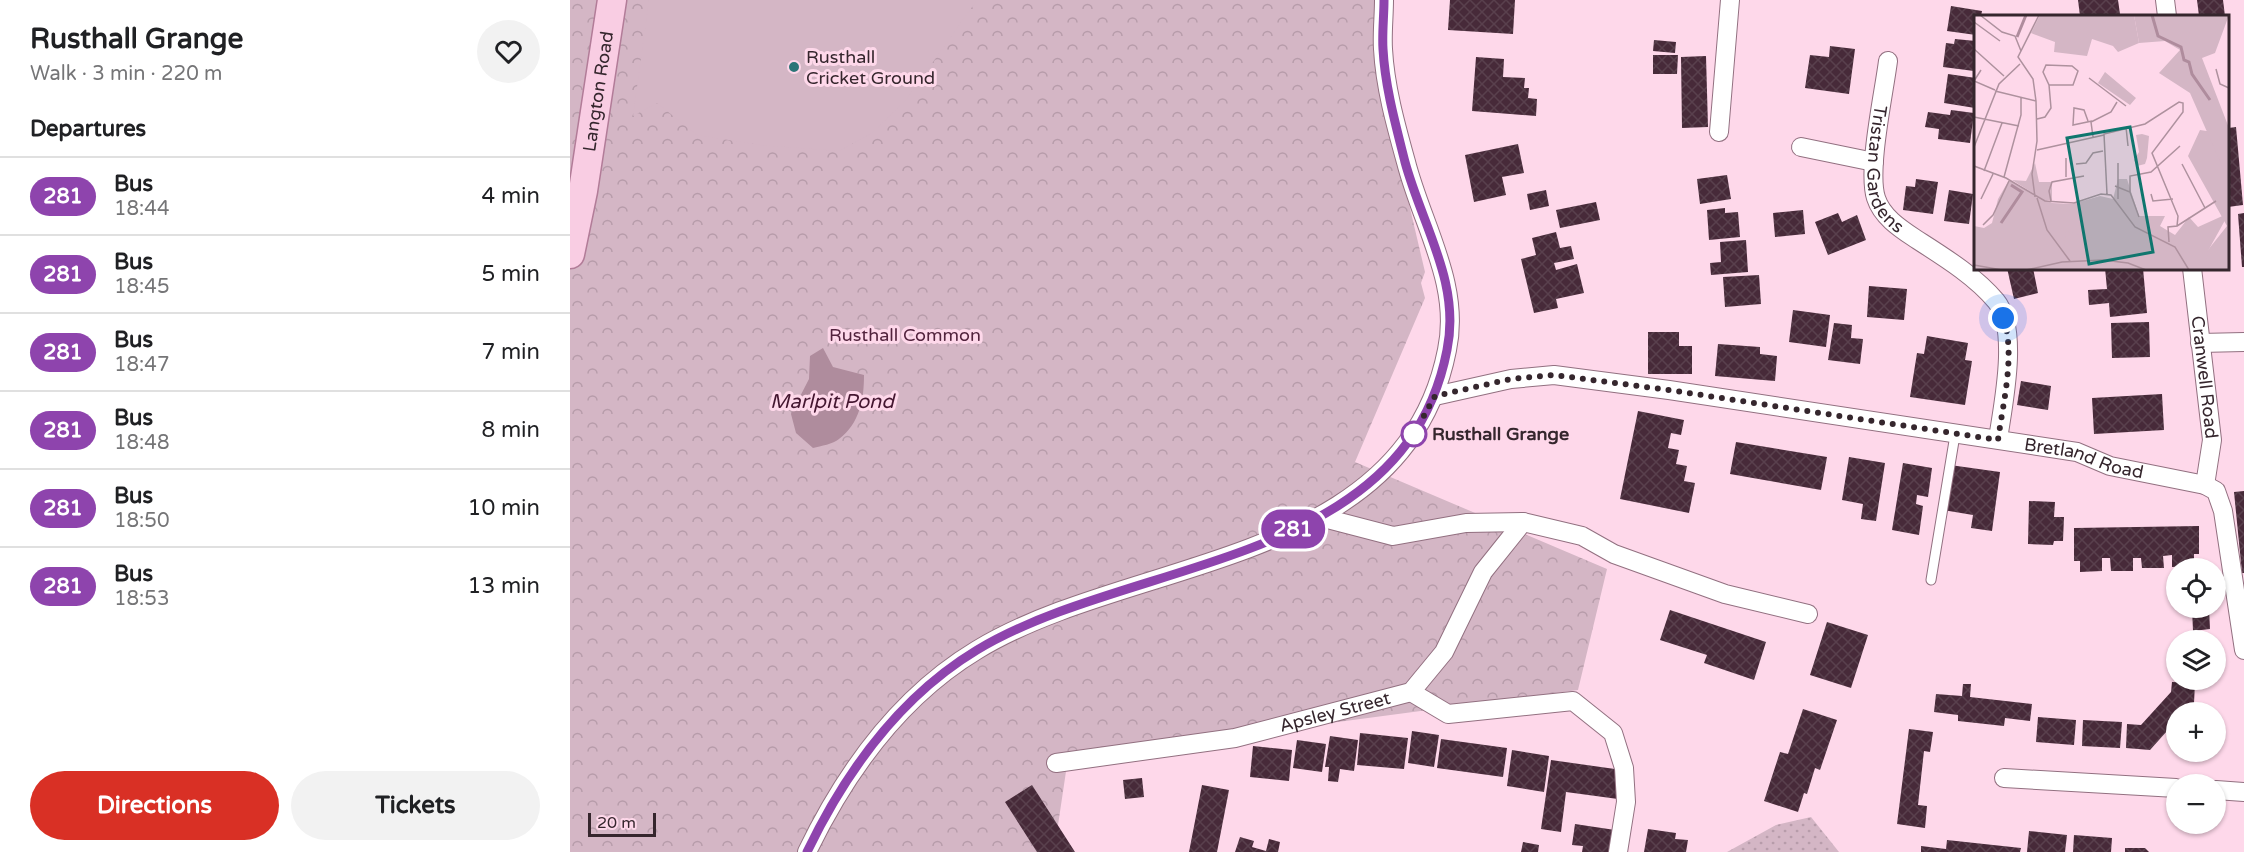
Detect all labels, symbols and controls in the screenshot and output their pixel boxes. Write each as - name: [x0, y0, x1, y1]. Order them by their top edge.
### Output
- inset map: [1974, 15, 2229, 270]
- button: heart: [477, 20, 540, 83]
- text: Rusthall Grange: [30, 22, 243, 56]
- street label: Langton Road: [578, 30, 618, 153]
- place label: Rusthall Cricket Ground: [806, 46, 935, 89]
- marker: Rusthall Cricket Ground: [787, 60, 801, 74]
- text: Walk · 3 min · 220 m: [30, 62, 222, 86]
- street label: Tristan Gardens: [1862, 104, 1908, 238]
- text: Departures: [30, 116, 146, 142]
- text: Bus: [114, 171, 153, 197]
- text: 4 min: [481, 183, 540, 209]
- text: 281: [43, 184, 83, 209]
- text: 18:44: [114, 197, 169, 221]
- text: Bus: [114, 249, 153, 275]
- text: 5 min: [481, 261, 540, 287]
- text: 281: [43, 262, 83, 287]
- text: 18:45: [114, 275, 169, 299]
- your location: [1988, 303, 2018, 333]
- street label: Cranwell Road: [2187, 315, 2223, 440]
- park label: Rusthall Common: [829, 324, 981, 346]
- text: Bus: [114, 327, 153, 353]
- text: 7 min: [481, 339, 540, 365]
- text: 281: [43, 340, 83, 365]
- text: 18:47: [114, 353, 169, 377]
- water label: Marlpit Pond: [770, 390, 896, 414]
- text: Bus: [114, 405, 153, 431]
- text: 8 min: [481, 417, 540, 443]
- text: 281: [43, 418, 83, 443]
- marker: Rusthall Grange: [1401, 421, 1427, 447]
- place label: Rusthall Grange: [1432, 423, 1569, 445]
- text: 18:48: [114, 431, 169, 455]
- street label: Bretland Road: [2023, 433, 2145, 483]
- text: Bus: [114, 483, 153, 509]
- text: 10 min: [468, 495, 540, 521]
- text: 281: [43, 496, 83, 521]
- text: 18:50: [114, 509, 169, 533]
- line badge: 281: [1258, 510, 1328, 548]
- text: 281: [1273, 517, 1313, 542]
- map controls: [2166, 558, 2226, 834]
- button: locate: [2166, 558, 2226, 618]
- text: Bus: [114, 561, 153, 587]
- text: 13 min: [468, 573, 540, 599]
- text: 281: [43, 574, 83, 599]
- text: 18:53: [114, 587, 169, 611]
- button: layers: [2166, 630, 2226, 690]
- street label: Apsley Street: [1277, 687, 1393, 737]
- button: +: [2166, 702, 2226, 762]
- button: Directions: [30, 771, 279, 840]
- button: Tickets: [291, 771, 540, 840]
- button: −: [2166, 774, 2226, 834]
- scale bar: [588, 810, 656, 838]
- text: 20 m: [597, 813, 636, 833]

